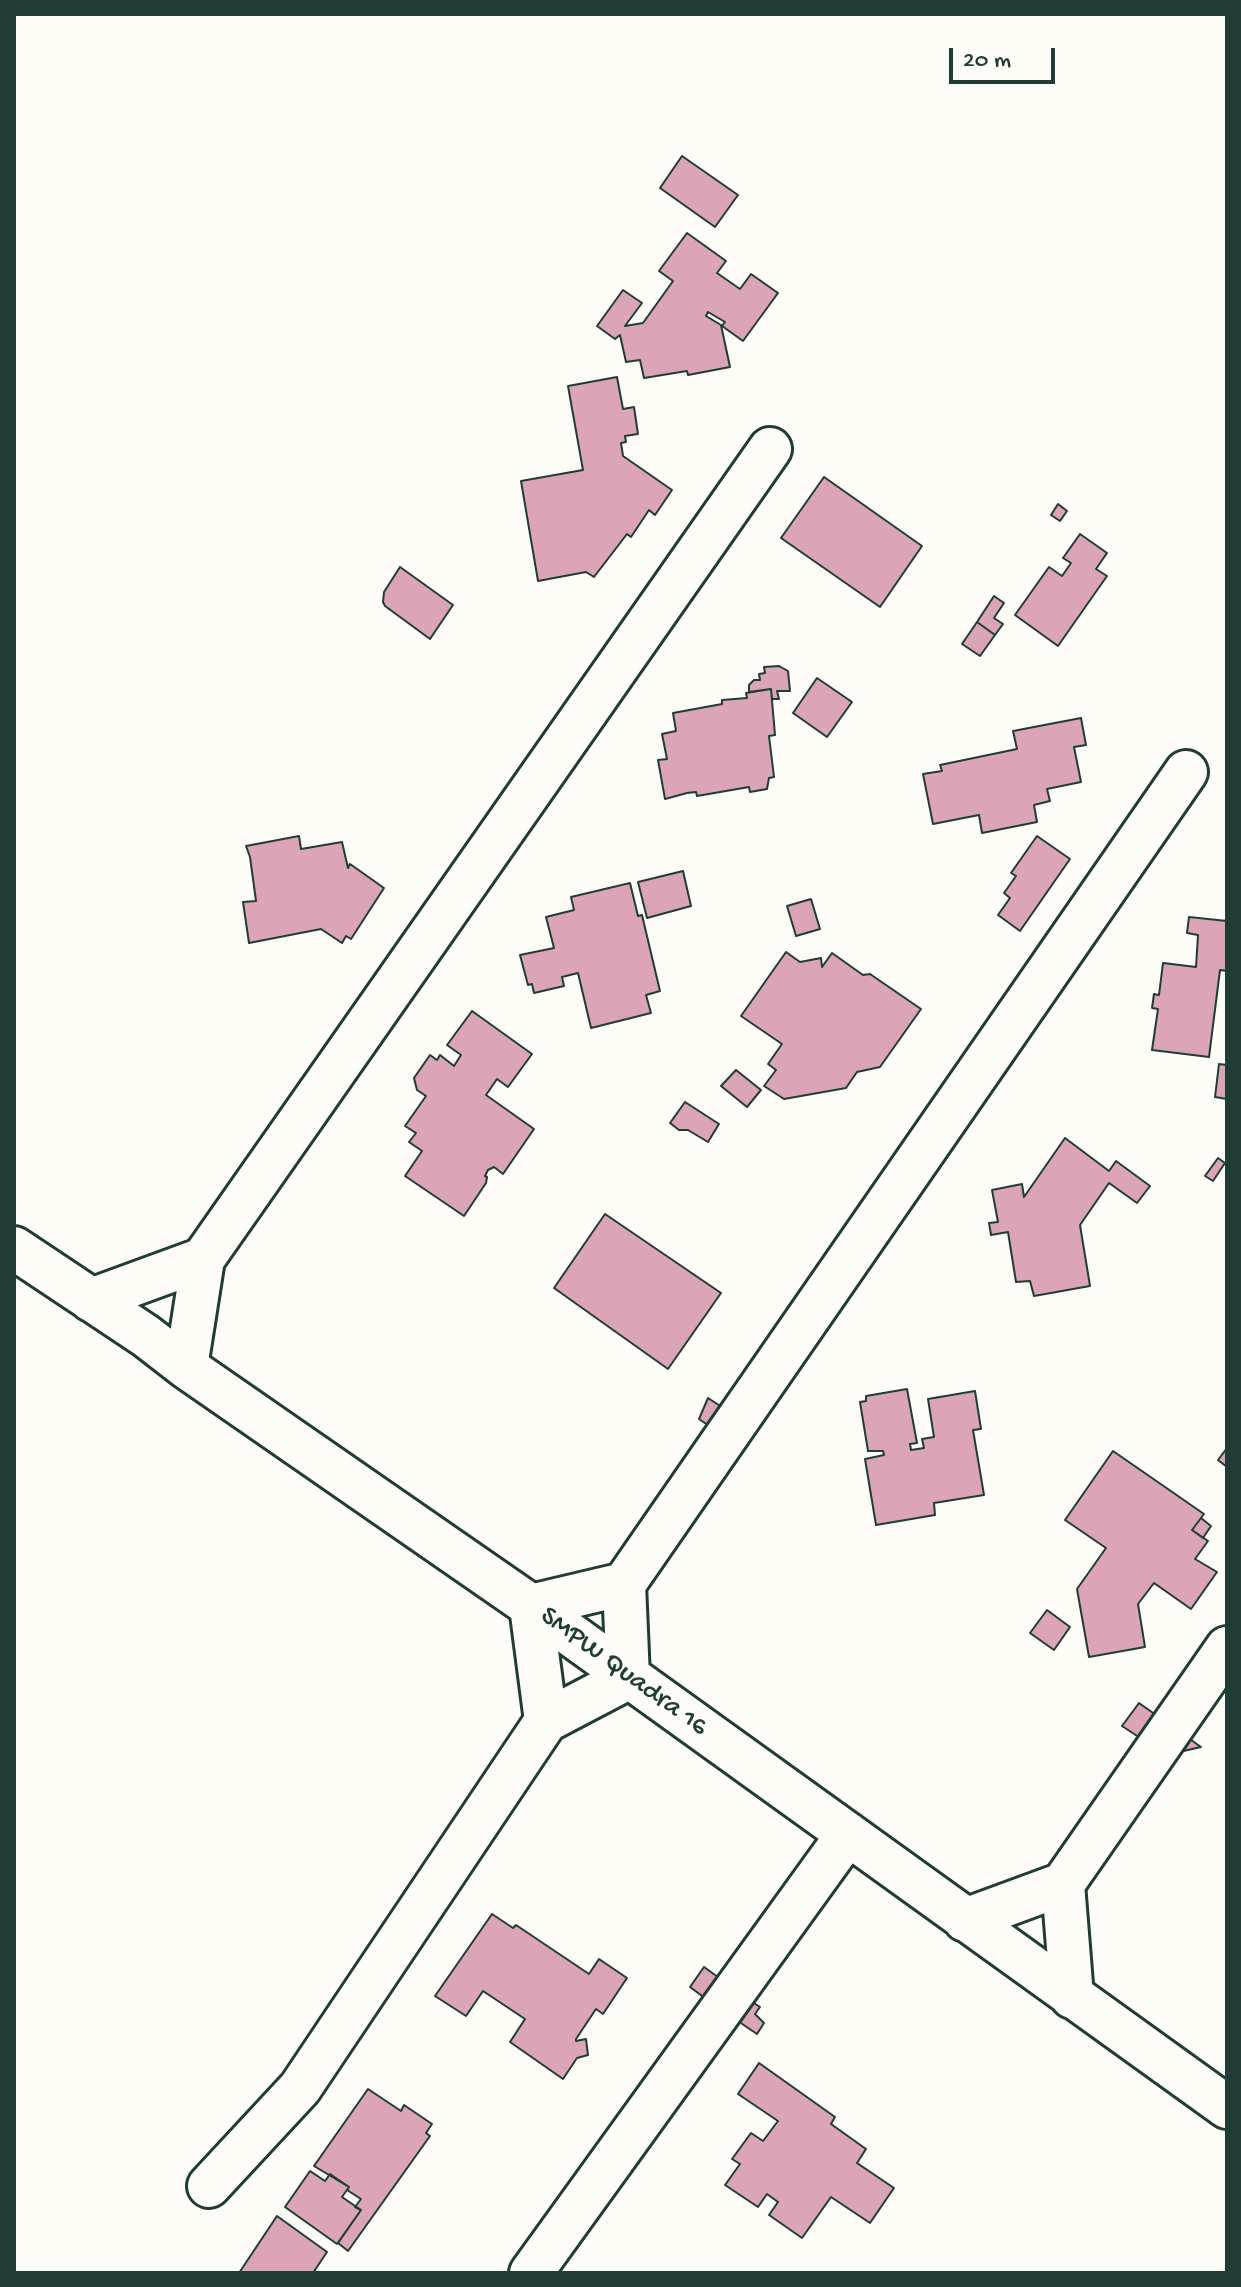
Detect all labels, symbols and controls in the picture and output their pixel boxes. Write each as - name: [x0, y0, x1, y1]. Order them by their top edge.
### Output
- scale bar: [953, 32, 1059, 82]
- text: 20 m: [963, 47, 1011, 76]
- street label: SMPW Quadra 16: [532, 1601, 714, 1745]

